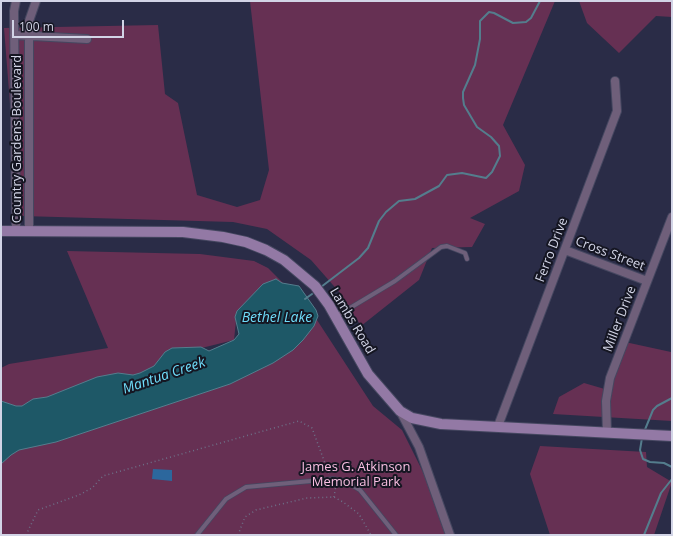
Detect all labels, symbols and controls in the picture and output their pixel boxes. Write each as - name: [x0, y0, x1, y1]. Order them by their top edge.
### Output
- scale bar: [14, 12, 126, 38]
- text: 100 m: [19, 18, 54, 35]
- street label: Country Gardens Boulevard: [9, 55, 25, 223]
- street label: Ferro Drive: [533, 216, 571, 284]
- street label: Cross Street: [573, 234, 647, 274]
- street label: Miller Drive: [600, 284, 640, 354]
- street label: Lambs Road: [326, 285, 378, 357]
- water label: Bethel Lake: [242, 310, 312, 326]
- water label: Mantua Creek: [120, 354, 208, 398]
- park label: James G. Atkinson Memorial Park: [302, 459, 410, 490]

